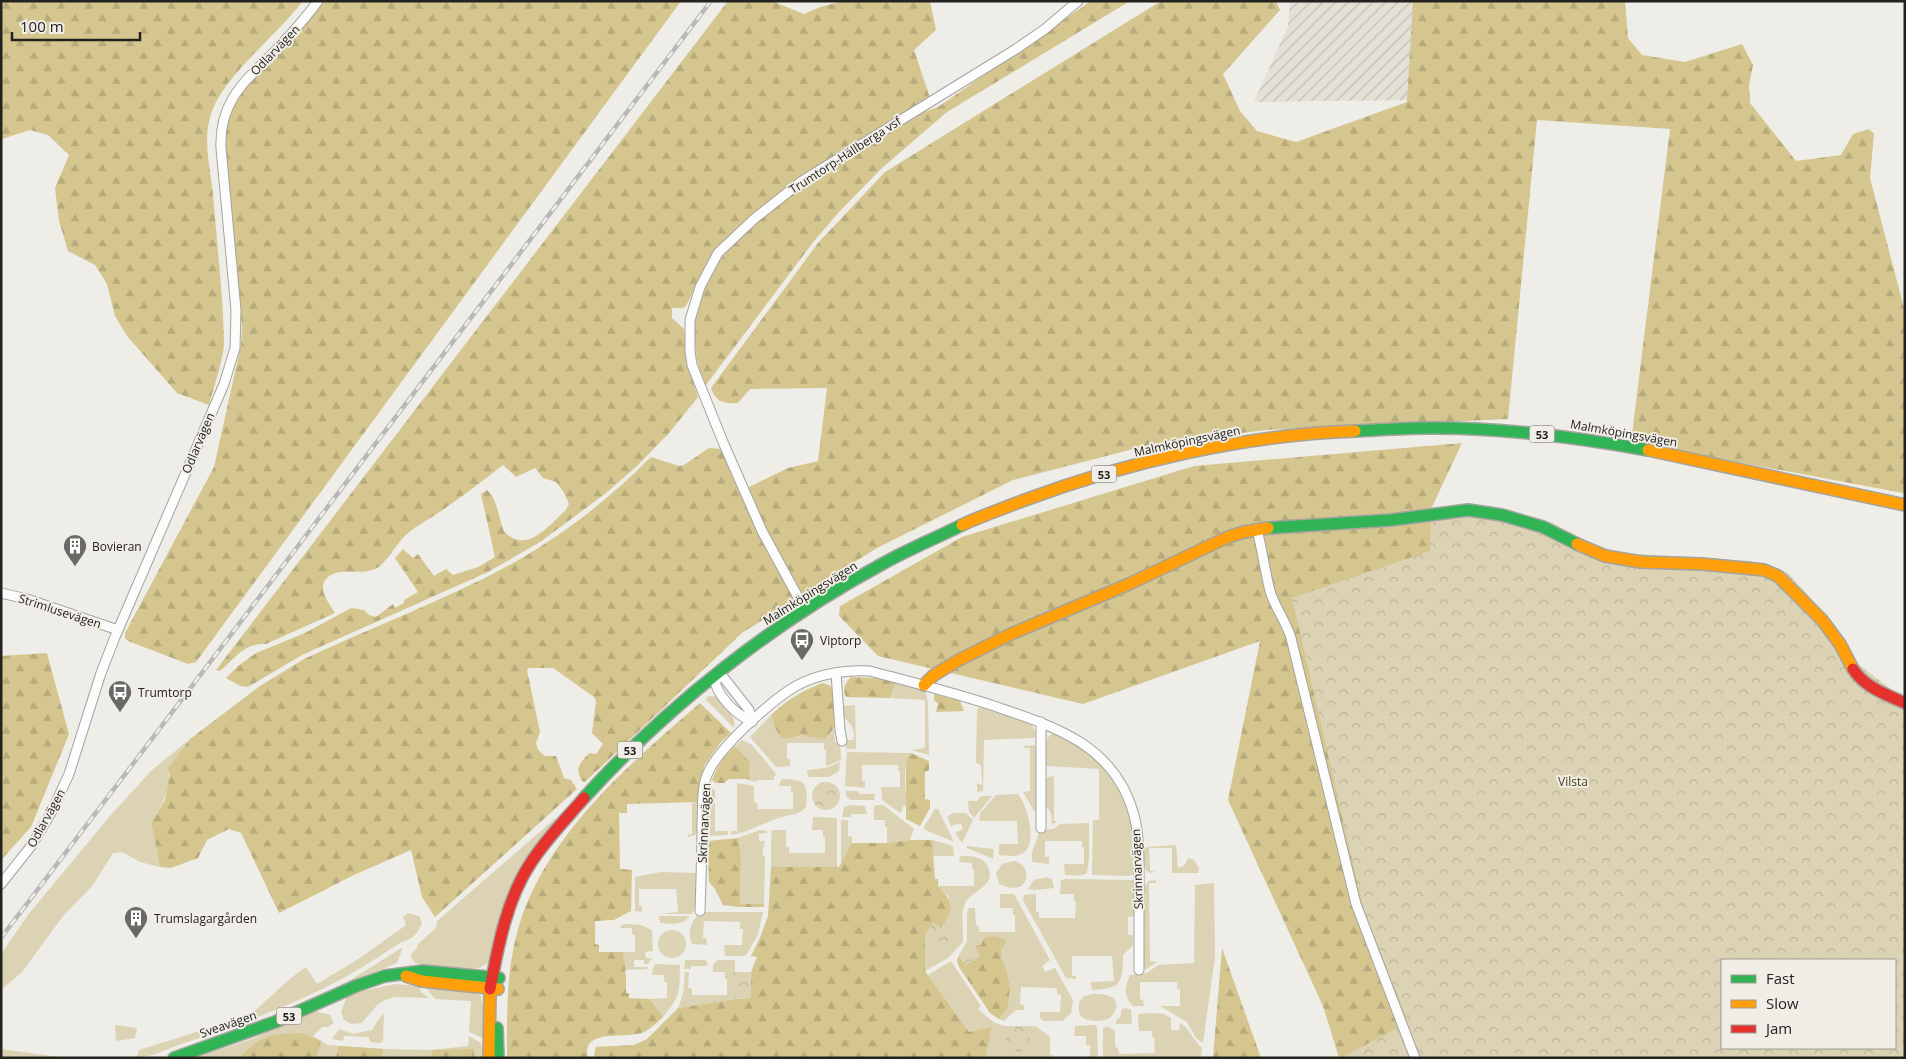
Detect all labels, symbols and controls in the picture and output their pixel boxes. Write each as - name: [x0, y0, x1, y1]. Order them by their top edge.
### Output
- scale bar: [12, 10, 140, 42]
- text: 100 m: [20, 16, 64, 36]
- street label: Odlarvägen: [246, 21, 304, 79]
- street label: Trumtorp-Hällberga vsf: [786, 112, 905, 198]
- street label: Odlarvägen: [178, 410, 218, 476]
- street label: Malmköpingsvägen: [1569, 415, 1679, 451]
- street label: Malmköpingsvägen: [1132, 421, 1242, 461]
- road number: 53: [1530, 426, 1554, 442]
- road number: 53: [1092, 466, 1116, 482]
- building icon: Bovieran: [62, 533, 88, 567]
- place label: Bovieran: [92, 538, 142, 555]
- street label: Malmköpingsvägen: [760, 557, 860, 629]
- street label: Strimlusevägen: [16, 590, 104, 632]
- bus stop icon: Viptorp: [789, 627, 815, 661]
- place label: Viptorp: [820, 632, 861, 649]
- bus stop icon: Trumtorp: [107, 679, 133, 713]
- place label: Trumtorp: [138, 684, 192, 701]
- road number: 53: [618, 742, 642, 758]
- park label: Vilsta: [1558, 773, 1588, 790]
- street label: Skrinnarvägen: [693, 782, 715, 864]
- street label: Odlarvägen: [23, 786, 69, 850]
- street label: Skrinnarvägen: [1127, 829, 1147, 909]
- building icon: Trumslagargården: [123, 905, 149, 939]
- place label: Trumslagargården: [154, 910, 257, 927]
- legend: [1721, 959, 1896, 1049]
- text: Fast: [1766, 968, 1795, 988]
- text: Slow: [1766, 993, 1799, 1013]
- street label: Sveavägen: [197, 1006, 259, 1042]
- road number: 53: [276, 1008, 302, 1024]
- text: Jam: [1764, 1018, 1792, 1038]

